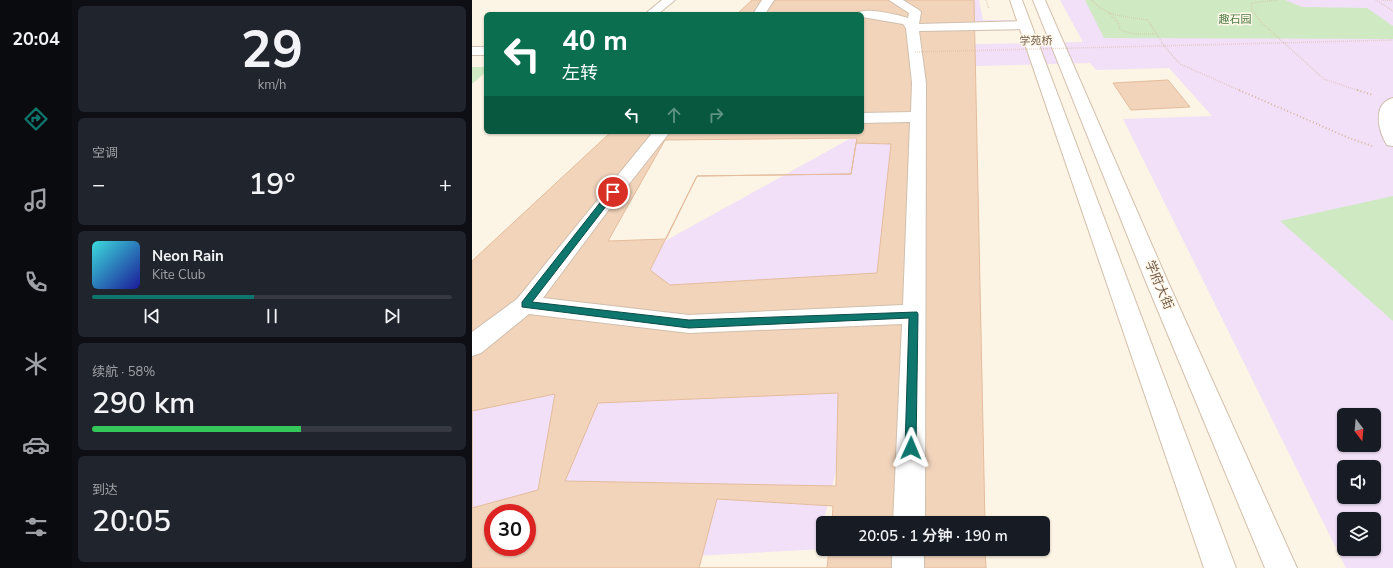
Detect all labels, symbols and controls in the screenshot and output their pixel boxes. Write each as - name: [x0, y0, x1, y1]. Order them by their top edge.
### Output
- park label: 趣石园: [1219, 12, 1252, 27]
- text: 29: [241, 14, 303, 85]
- text: 40 m: [562, 22, 628, 60]
- text: 20:04: [12, 27, 60, 51]
- icon: left: [496, 28, 548, 80]
- street label: 学苑桥: [1019, 33, 1053, 49]
- text: 左转: [562, 61, 598, 85]
- text: km/h: [258, 76, 286, 94]
- icon: left: [621, 104, 643, 126]
- icon: ahead: [663, 104, 685, 126]
- icon: right: [705, 104, 727, 126]
- icon: directions: [22, 105, 50, 133]
- text: 空调: [92, 144, 118, 162]
- text: 19°: [248, 164, 296, 205]
- text: −: [92, 170, 105, 200]
- text: +: [439, 170, 452, 200]
- pin: [596, 175, 630, 209]
- icon: arrive: [602, 181, 624, 203]
- icon: music: [22, 186, 50, 214]
- text: Neon Rain: [152, 246, 224, 266]
- street label: 学府大街: [1141, 258, 1177, 312]
- text: Kite Club: [152, 266, 205, 284]
- icon: phone: [22, 268, 50, 296]
- icon: previous: [141, 305, 163, 327]
- icon: pause: [261, 305, 283, 327]
- icon: next: [381, 305, 403, 327]
- icon: climate: [22, 350, 50, 378]
- text: 续航 · 58%: [92, 363, 155, 381]
- text: 290 km: [92, 383, 195, 424]
- north arrow: [1337, 408, 1381, 452]
- map controls: [1337, 408, 1381, 556]
- position arrow: [890, 427, 932, 469]
- icon: car: [22, 431, 50, 459]
- button: sound: [1337, 460, 1381, 504]
- text: 到达: [92, 481, 118, 499]
- text: 20:05: [92, 501, 171, 542]
- speed limit sign: 30: [484, 504, 536, 556]
- button: layers: [1337, 512, 1381, 556]
- icon: filters: [22, 513, 50, 541]
- text: 20:05 · 1 分钟 · 190 m: [858, 526, 1008, 546]

